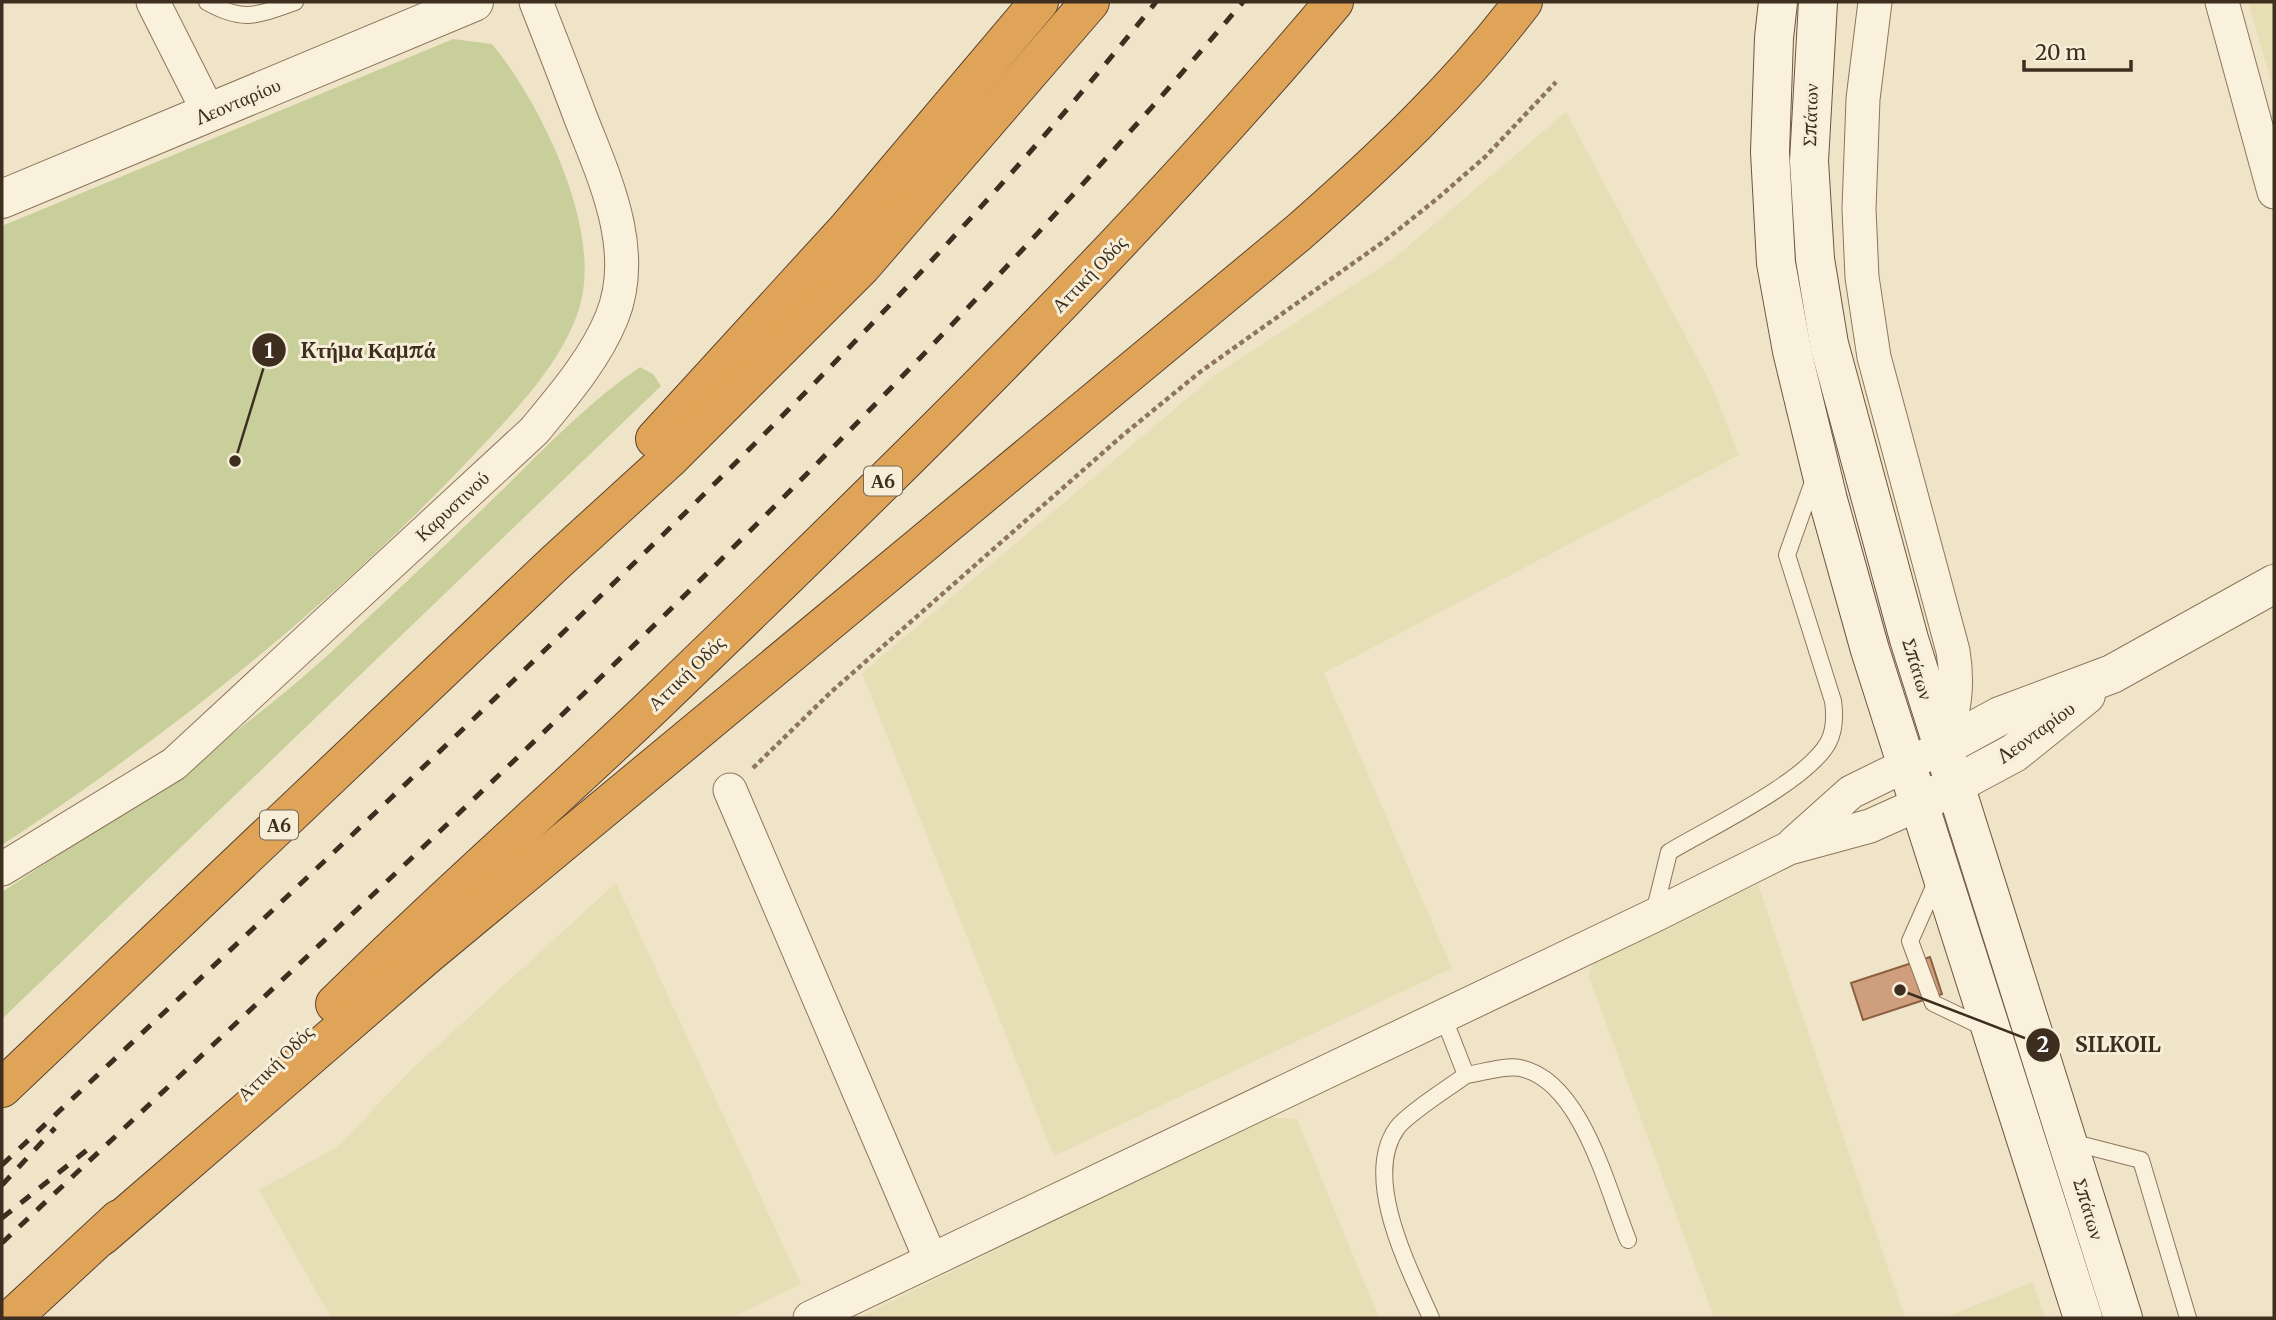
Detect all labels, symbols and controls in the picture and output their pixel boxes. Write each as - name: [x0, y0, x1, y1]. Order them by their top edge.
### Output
- scale bar: [2024, 28, 2131, 72]
- text: 20 m: [2035, 39, 2087, 66]
- street label: Λεονταρίου: [191, 72, 284, 130]
- street label: Σπάτων: [1797, 83, 1823, 147]
- street label: Αττική Οδός: [1046, 230, 1132, 318]
- callout: Kτήμα Καμπά: [251, 329, 449, 371]
- text: 1: [264, 337, 274, 364]
- text: Kτήμα Καμπά: [301, 337, 436, 364]
- street label: Καρυστινού: [410, 466, 494, 546]
- road number: Α6: [864, 466, 902, 495]
- street label: Αττική Οδός: [642, 630, 730, 716]
- street label: Σπάτων: [1897, 635, 1939, 703]
- street label: Λεονταρίου: [1992, 696, 2079, 769]
- road number: Α6: [260, 810, 298, 840]
- street label: Αττική Οδός: [232, 1020, 318, 1106]
- callout: SILKOIL: [2026, 1024, 2175, 1066]
- text: 2: [2037, 1031, 2049, 1058]
- text: SILKOIL: [2075, 1031, 2162, 1058]
- street label: Σπάτων: [2068, 1175, 2110, 1243]

